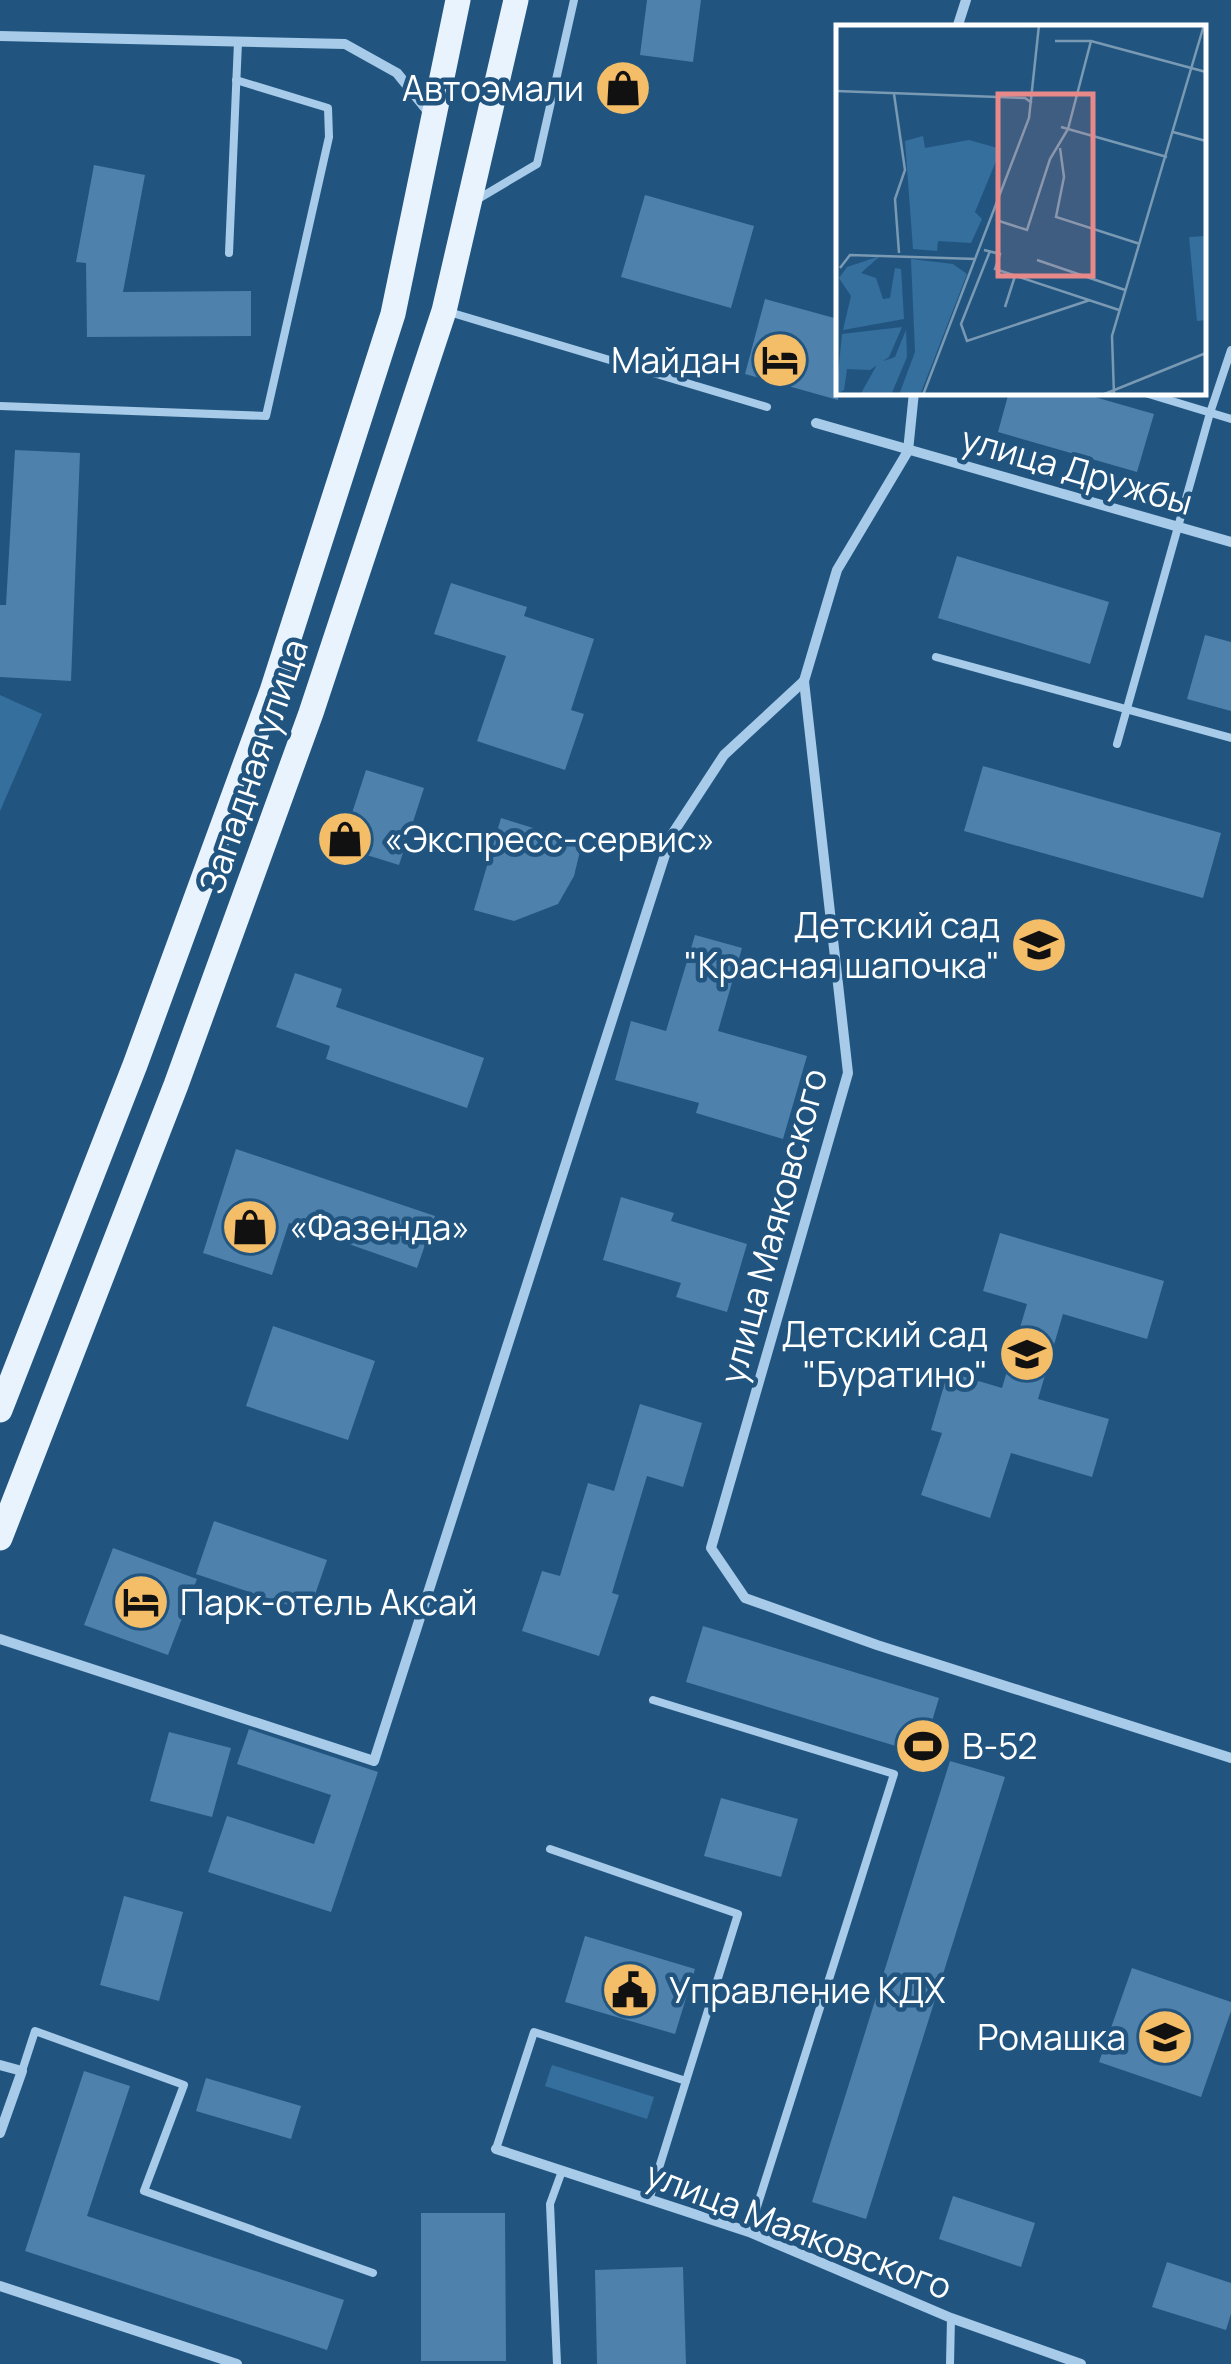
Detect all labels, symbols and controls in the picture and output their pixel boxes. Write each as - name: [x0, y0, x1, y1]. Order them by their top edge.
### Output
- inset map: [836, 25, 1206, 395]
- shop icon: Автоэмали: [593, 58, 653, 118]
- place label: Автоэмали: [402, 64, 584, 112]
- hotel icon: Майдан: [750, 330, 810, 390]
- place label: Майдан: [611, 336, 741, 384]
- street label: улица Дружбы: [956, 414, 1198, 526]
- street label: Западная улица: [187, 632, 319, 900]
- shop icon: «Экспресс-сервис»: [315, 809, 375, 869]
- place label: «Экспресс-сервис»: [384, 815, 715, 863]
- place label: Детский сад "Красная шапочка": [684, 901, 1000, 989]
- school or university icon: Детский сад "Красная шапочка": [1009, 915, 1069, 975]
- street label: улица Маяковского: [708, 1063, 838, 1389]
- shop icon: «Фазенда»: [220, 1197, 280, 1257]
- place label: «Фазенда»: [289, 1203, 470, 1251]
- place label: Детский сад "Буратино": [781, 1310, 988, 1398]
- school or university icon: Детский сад "Буратино": [997, 1324, 1057, 1384]
- hotel icon: Парк-отель Аксай: [111, 1572, 171, 1632]
- place label: Парк-отель Аксай: [180, 1578, 477, 1626]
- sports icon: В-52: [893, 1716, 953, 1776]
- place label: В-52: [962, 1722, 1037, 1770]
- public building icon: Управление КДХ: [600, 1960, 660, 2020]
- place label: Управление КДХ: [669, 1966, 946, 2014]
- school or university icon: Ромашка: [1135, 2007, 1195, 2067]
- place label: Ромашка: [977, 2013, 1126, 2061]
- street label: улица Маяковского: [639, 2149, 959, 2311]

